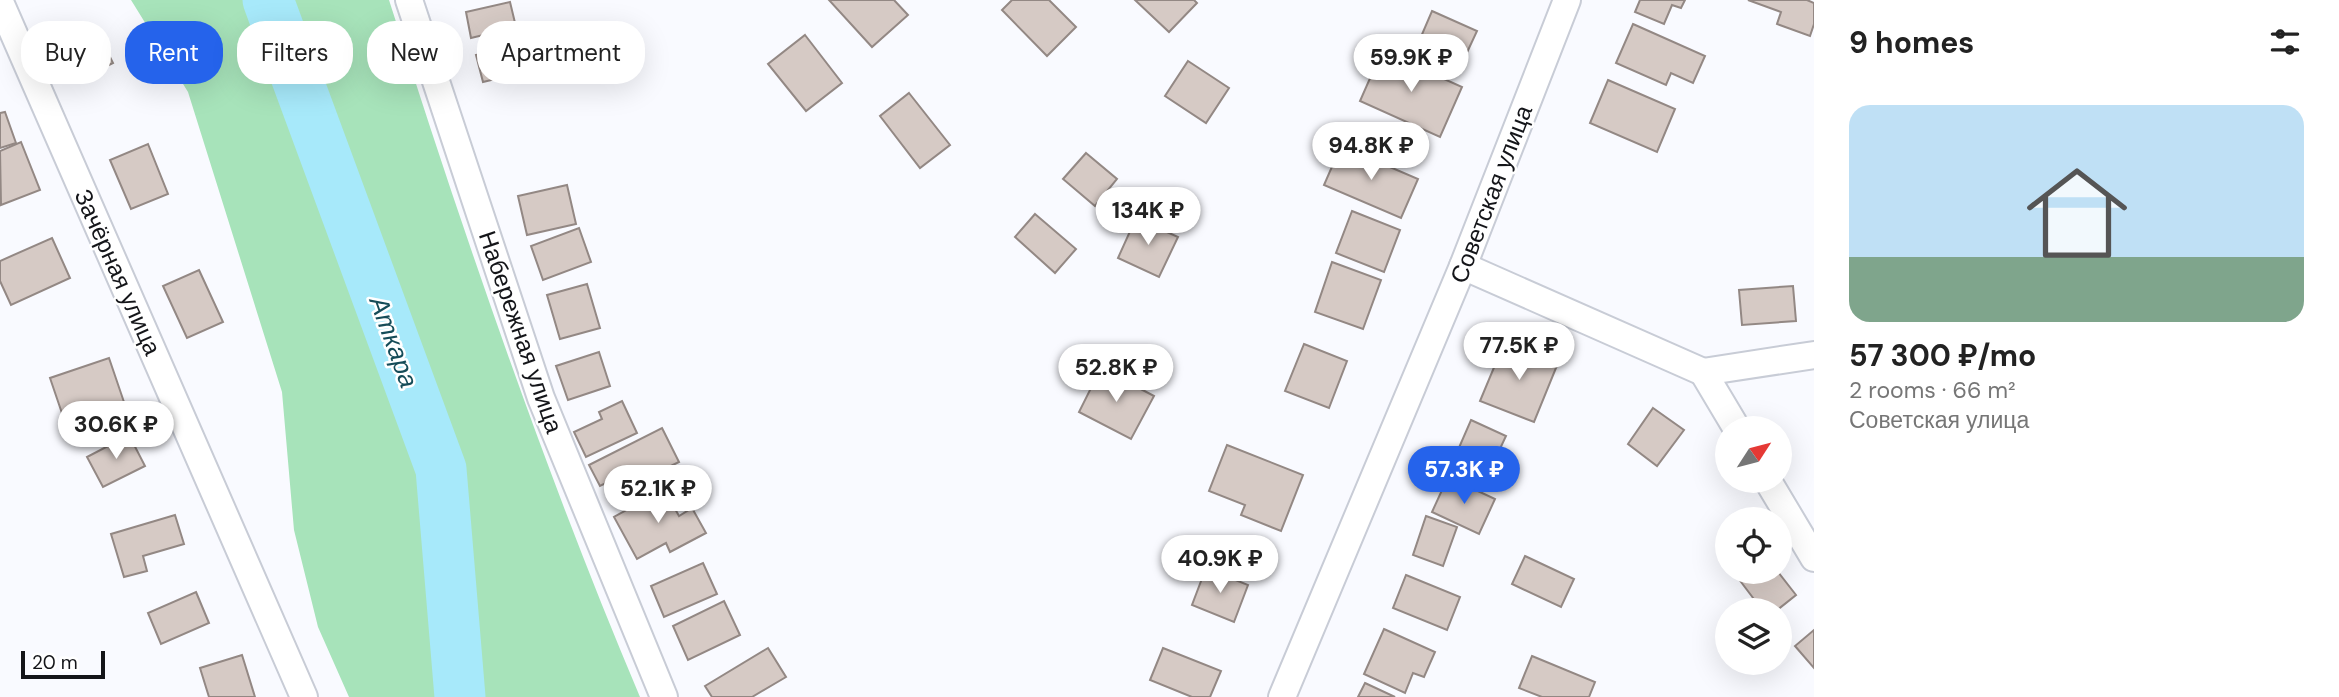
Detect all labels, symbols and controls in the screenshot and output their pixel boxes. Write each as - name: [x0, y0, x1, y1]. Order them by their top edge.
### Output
- chip: Buy: [21, 21, 111, 84]
- chip: Rent: [125, 21, 223, 84]
- chip: Filters: [237, 21, 353, 84]
- chip: New: [367, 21, 463, 84]
- chip: Apartment: [477, 21, 645, 84]
- text: 9 homes: [1849, 23, 1974, 62]
- icon: filters: [2266, 23, 2304, 61]
- pin: 59.9K ₽: [1346, 34, 1476, 94]
- text: 59.9K ₽: [1370, 42, 1452, 72]
- street label: Советская улица: [1443, 100, 1539, 287]
- pin: 94.8K ₽: [1306, 122, 1436, 182]
- text: 94.8K ₽: [1328, 130, 1414, 160]
- icon: home: [2014, 150, 2140, 276]
- street label: Зачёрная улица: [68, 184, 169, 360]
- pin: 134K ₽: [1091, 188, 1205, 247]
- text: 134K ₽: [1112, 195, 1184, 225]
- street label: Набережная улица: [472, 227, 570, 438]
- water label: Аткара: [361, 290, 426, 392]
- pin: 77.5K ₽: [1454, 322, 1584, 382]
- text: 77.5K ₽: [1480, 330, 1558, 360]
- text: 57 300 ₽/mo: [1849, 336, 2036, 375]
- pin: 52.8K ₽: [1051, 344, 1181, 404]
- text: 52.8K ₽: [1074, 352, 1158, 382]
- text: 2 rooms · 66 m²: [1849, 375, 2016, 405]
- pin: 30.6K ₽: [51, 402, 181, 461]
- text: Советская улица: [1849, 405, 2029, 435]
- text: 30.6K ₽: [74, 409, 158, 439]
- north arrow: [1715, 416, 1792, 494]
- map controls: [1715, 416, 1792, 675]
- pin: 57.3K ₽: [1399, 447, 1529, 506]
- text: 57.3K ₽: [1424, 454, 1504, 484]
- pin: 52.1K ₽: [593, 466, 723, 525]
- text: 52.1K ₽: [620, 473, 696, 503]
- button: locate: [1715, 507, 1792, 584]
- pin: 40.9K ₽: [1155, 536, 1285, 595]
- text: 40.9K ₽: [1177, 543, 1263, 573]
- button: layers: [1715, 598, 1792, 675]
- scale bar: [21, 648, 105, 680]
- text: 20 m: [32, 650, 78, 675]

